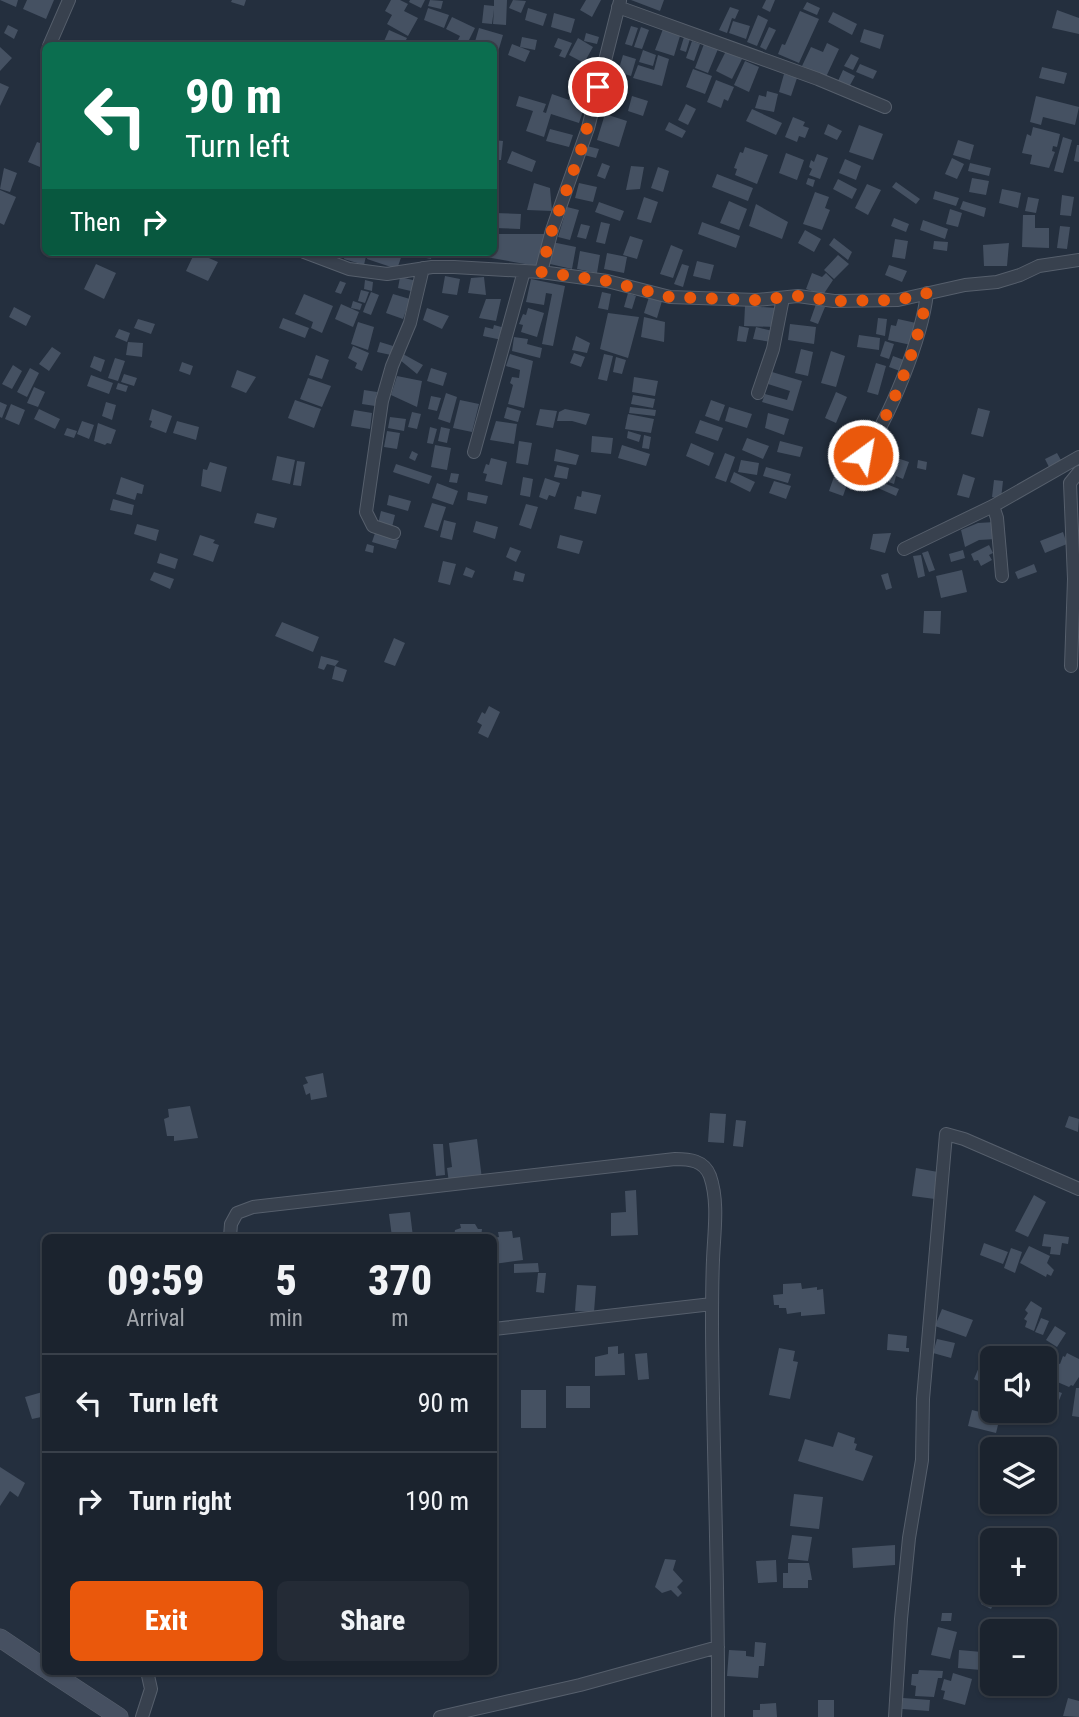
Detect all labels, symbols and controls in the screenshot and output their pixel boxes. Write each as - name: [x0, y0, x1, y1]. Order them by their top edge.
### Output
- pin: [568, 57, 628, 117]
- text: 90 m: [185, 68, 282, 125]
- icon: arrive: [579, 68, 617, 106]
- icon: left: [70, 70, 161, 161]
- text: Turn left: [185, 127, 290, 165]
- icon: right: [135, 203, 173, 241]
- text: Then: [70, 207, 121, 237]
- position arrow: [826, 418, 900, 492]
- text: 09:59: [107, 1256, 204, 1305]
- text: 5: [275, 1256, 297, 1305]
- text: 370: [368, 1256, 432, 1305]
- text: Arrival: [126, 1305, 185, 1332]
- text: min: [269, 1305, 303, 1332]
- text: m: [391, 1305, 409, 1332]
- map controls: [980, 1346, 1057, 1696]
- button: sound: [980, 1346, 1057, 1423]
- icon: left: [70, 1384, 108, 1422]
- text: Turn left: [129, 1388, 218, 1418]
- text: 90 m: [418, 1388, 469, 1418]
- button: layers: [980, 1437, 1057, 1514]
- icon: right: [70, 1482, 108, 1520]
- text: Turn right: [129, 1486, 231, 1516]
- text: 190 m: [405, 1486, 469, 1516]
- button: +: [980, 1528, 1057, 1605]
- button: Exit: [70, 1581, 263, 1661]
- button: Share: [277, 1581, 469, 1661]
- button: −: [980, 1619, 1057, 1696]

